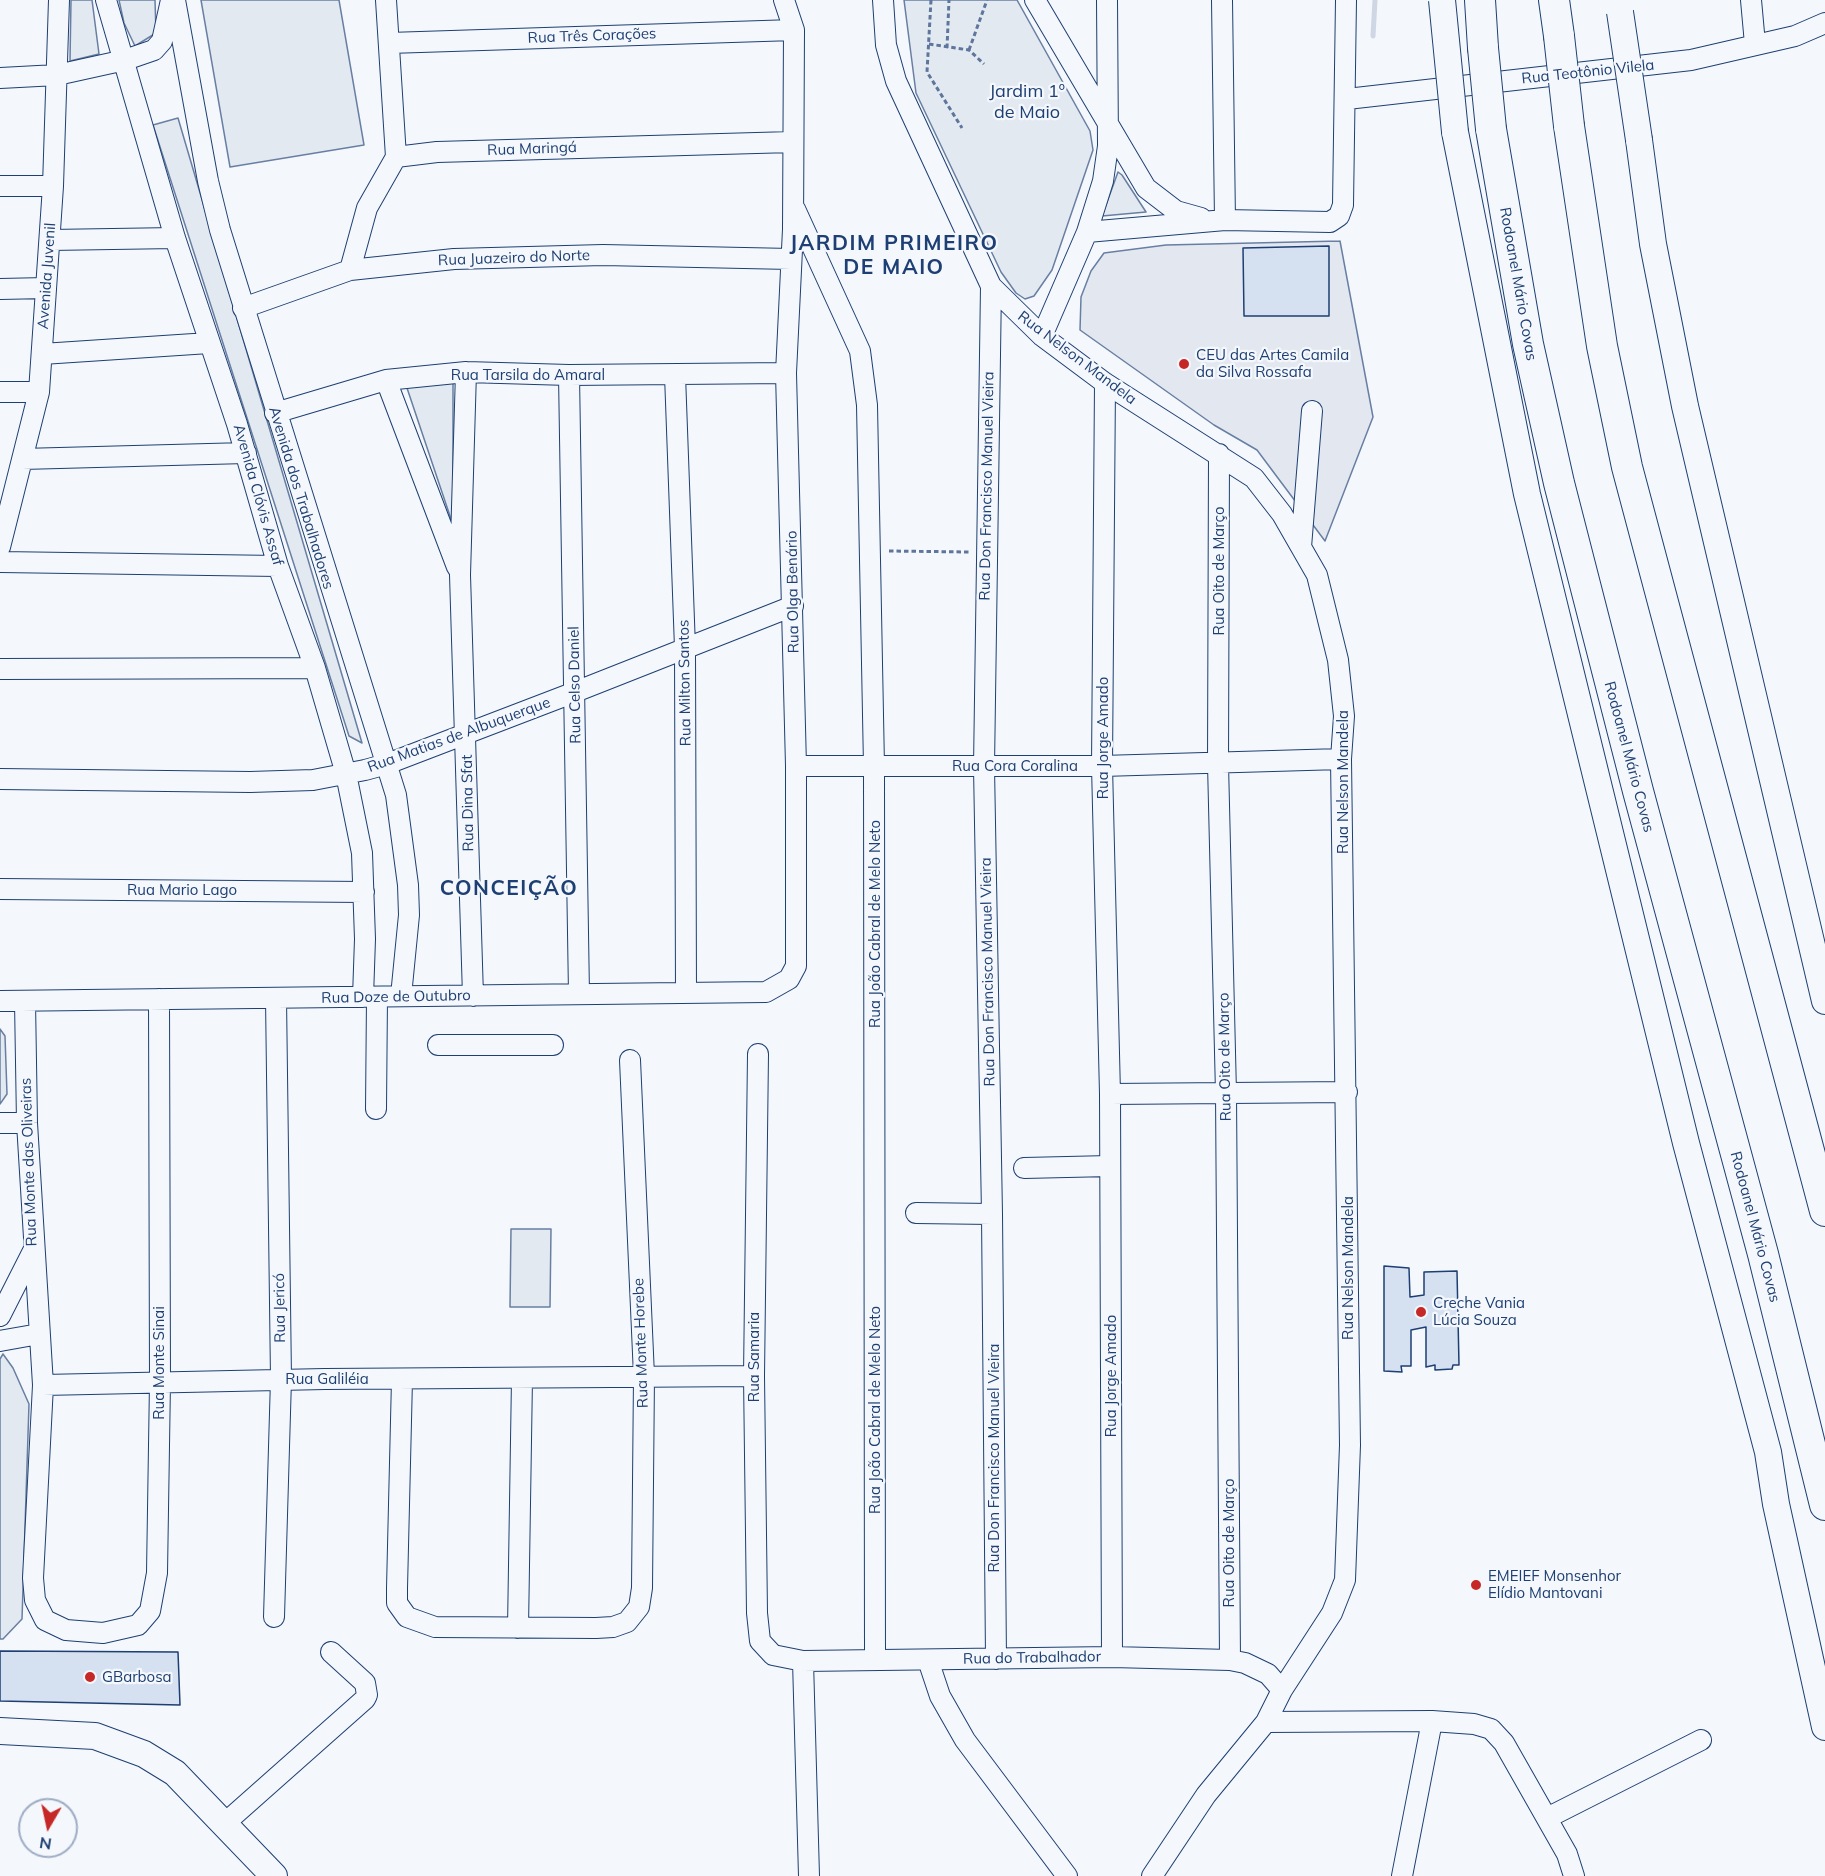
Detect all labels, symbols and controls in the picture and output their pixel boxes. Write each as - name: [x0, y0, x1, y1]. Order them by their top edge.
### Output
- street label: Rua Três Corações: [527, 25, 657, 47]
- street label: Rua Teotônio Vilela: [1521, 56, 1655, 88]
- district label: Jardim 1º de Maio: [989, 81, 1065, 124]
- street label: Rua Maringá: [487, 138, 577, 160]
- street label: Rodoanel Mário Covas: [1496, 206, 1540, 362]
- street label: Avenida Juvenil: [34, 222, 60, 330]
- district label: JARDIM PRIMEIRO DE MAIO: [789, 231, 999, 281]
- street label: Rua Juazeiro do Norte: [438, 246, 590, 270]
- street label: Rua Nelson Mandela: [1014, 307, 1140, 409]
- place label: CEU das Artes Camila da Silva Rossafa: [1196, 346, 1349, 381]
- marker: CEU das Artes Camila da Silva Rossafa: [1177, 357, 1191, 371]
- street label: Rua Tarsila do Amaral: [451, 366, 605, 384]
- street label: Rua Don Francisco Manuel Vieira: [976, 371, 998, 601]
- street label: Avenida dos Trabalhadores: [265, 405, 337, 591]
- street label: Avenida Clóvis Assaf: [229, 422, 287, 568]
- street label: Rua Oito de Março: [1210, 507, 1228, 635]
- street label: Rua Olga Benário: [783, 530, 803, 654]
- street label: Rua Milton Santos: [675, 619, 695, 747]
- street label: Rua Celso Daniel: [565, 626, 585, 744]
- street label: Rua Jorge Amado: [1094, 677, 1112, 799]
- street label: Rodoanel Mário Covas: [1600, 680, 1658, 834]
- street label: Rua Matias de Albuquerque: [365, 693, 553, 777]
- street label: Rua Nelson Mandela: [1334, 710, 1352, 854]
- street label: Rua Dina Sfat: [458, 754, 478, 852]
- street label: Rua Cora Coralina: [952, 757, 1078, 775]
- street label: Rua João Cabral de Melo Neto: [866, 820, 884, 1028]
- street label: Rua Don Francisco Manuel Vieira: [977, 857, 999, 1087]
- district label: CONCEIÇÃO: [440, 876, 578, 902]
- street label: Rua Mario Lago: [127, 881, 237, 899]
- street label: Rua Doze de Outubro: [321, 987, 471, 1007]
- street label: Rua Oito de Março: [1215, 992, 1235, 1122]
- street label: Rua Monte das Oliveiras: [17, 1077, 41, 1247]
- street label: Rodoanel Mário Covas: [1726, 1150, 1784, 1304]
- street label: Rua Nelson Mandela: [1339, 1196, 1357, 1340]
- street label: Rua Jericó: [270, 1273, 290, 1343]
- street label: Rua Monte Horebe: [630, 1278, 652, 1408]
- place label: Creche Vania Lúcia Souza: [1433, 1294, 1525, 1329]
- marker: Creche Vania Lúcia Souza: [1414, 1305, 1428, 1319]
- street label: Rua Monte Sinai: [150, 1306, 168, 1420]
- street label: Rua João Cabral de Melo Neto: [866, 1306, 884, 1514]
- street label: Rua Samaria: [745, 1312, 763, 1402]
- street label: Rua Jorge Amado: [1102, 1315, 1120, 1437]
- street label: Rua Don Francisco Manuel Vieira: [985, 1343, 1003, 1573]
- street label: Rua Galiléia: [285, 1370, 369, 1388]
- street label: Rua Oito de Março: [1220, 1479, 1238, 1607]
- place label: EMEIEF Monsenhor Elídio Mantovani: [1488, 1567, 1621, 1602]
- marker: EMEIEF Monsenhor Elídio Mantovani: [1469, 1578, 1483, 1592]
- street label: Rua do Trabalhador: [963, 1648, 1101, 1668]
- place label: GBarbosa: [102, 1668, 172, 1686]
- marker: GBarbosa: [83, 1670, 97, 1684]
- north arrow: [18, 1798, 78, 1858]
- text: N: [38, 1833, 53, 1855]

